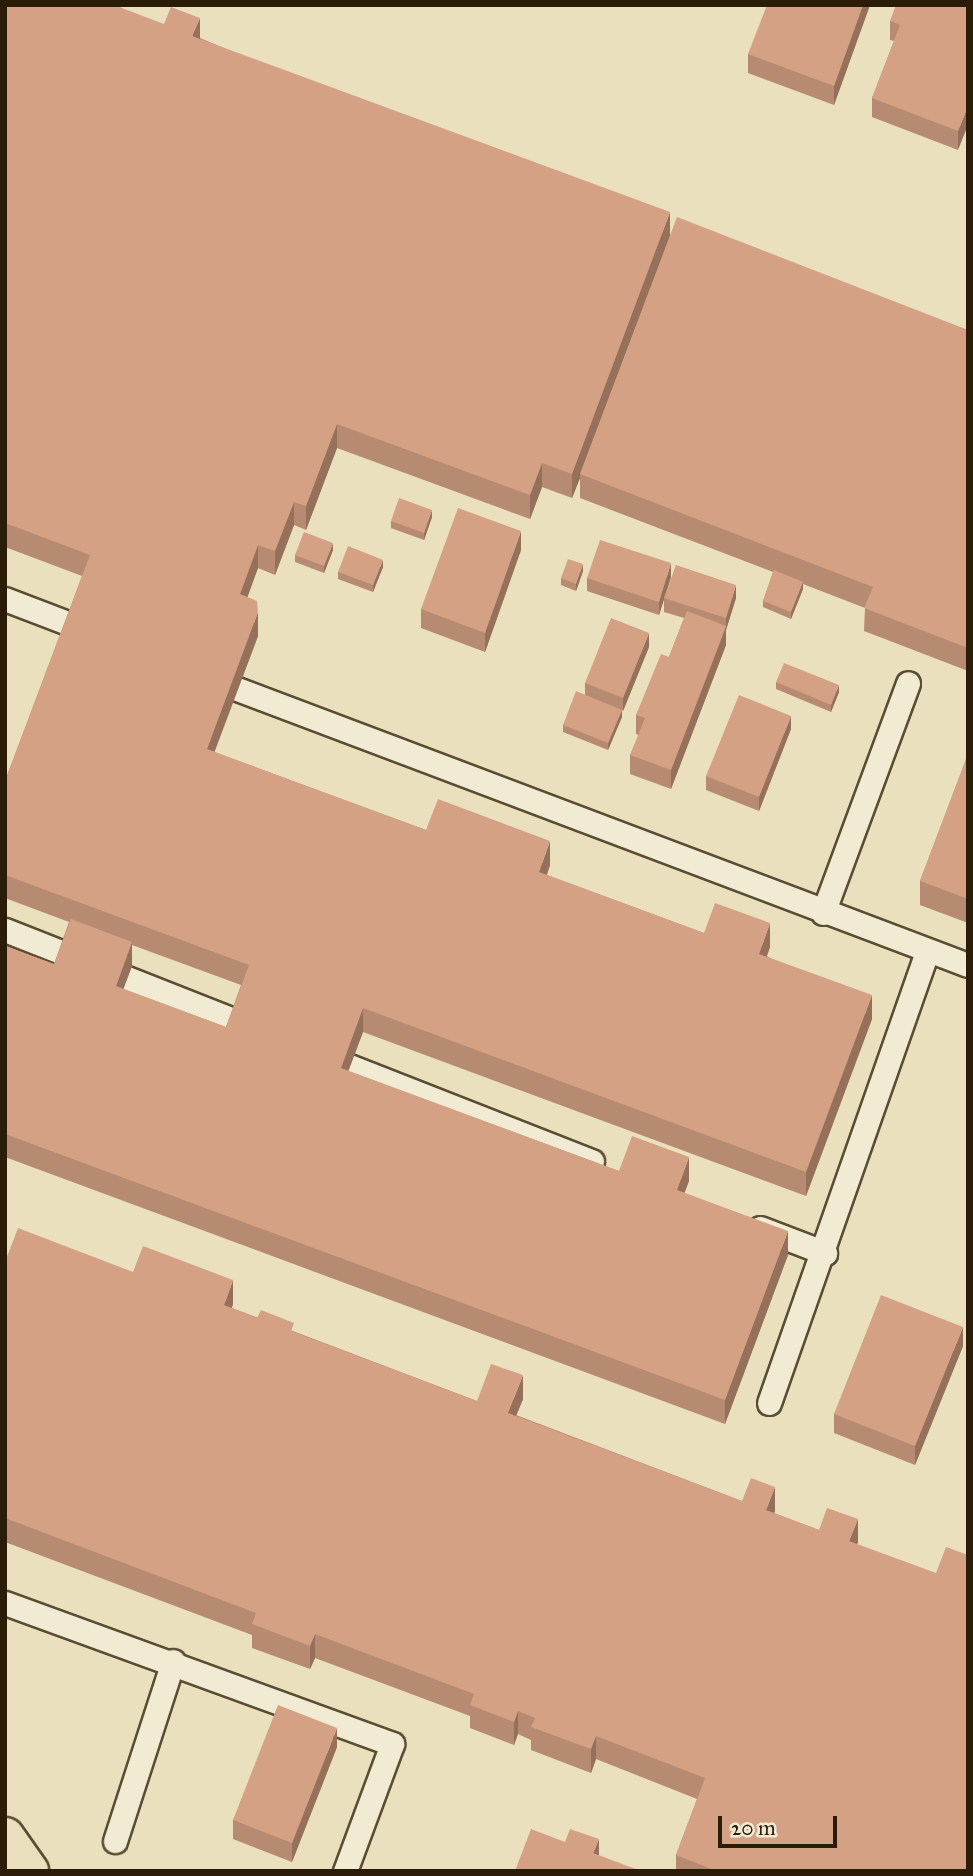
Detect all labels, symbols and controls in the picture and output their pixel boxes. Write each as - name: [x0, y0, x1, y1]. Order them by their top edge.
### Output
- scale bar: [721, 1802, 840, 1846]
- text: 20 m: [731, 1815, 776, 1841]

